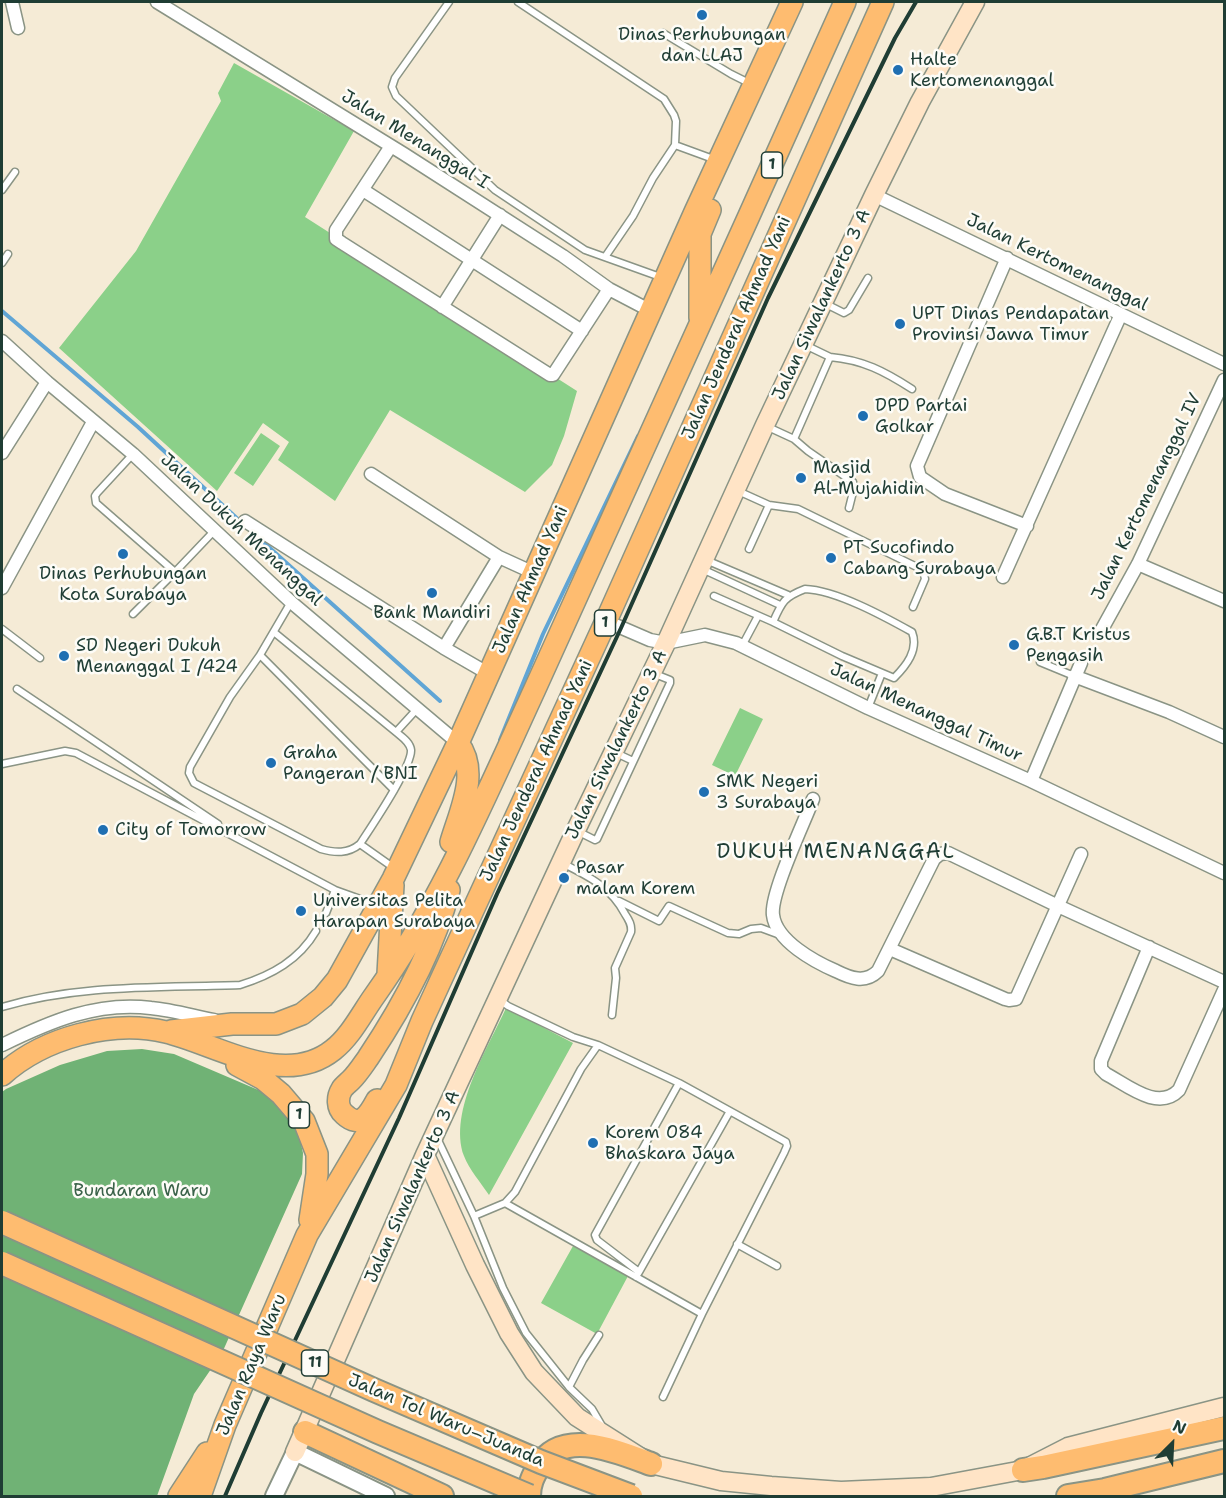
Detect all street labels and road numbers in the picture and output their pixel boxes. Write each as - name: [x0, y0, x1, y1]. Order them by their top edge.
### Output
- street label: Jalan Menanggal I: [337, 86, 493, 194]
- road number: 1: [762, 152, 782, 178]
- street label: Jalan Siwalankerto 3 A: [768, 206, 876, 404]
- street label: Jalan Kertomenanggal: [963, 210, 1151, 316]
- street label: Jalan Jenderal Ahmad Yani: [678, 213, 796, 443]
- street label: Jalan Kertomenanggal IV: [1087, 390, 1207, 604]
- street label: Jalan Dukuh Menanggal: [155, 449, 327, 611]
- street label: Jalan Ahmad Yani: [489, 503, 573, 657]
- road number: 1: [594, 610, 616, 636]
- street label: Jalan Siwalankerto 3 A: [562, 647, 672, 843]
- street label: Jalan Jenderal Ahmad Yani: [476, 657, 598, 885]
- street label: Jalan Menanggal Timur: [826, 659, 1026, 767]
- street label: Jalan Siwalankerto 3 A: [361, 1088, 465, 1286]
- road number: 1: [288, 1102, 310, 1128]
- street label: Jalan Raya Waru: [212, 1291, 292, 1439]
- road number: 11: [302, 1350, 328, 1376]
- street label: Jalan Tol Waru–Juanda: [345, 1370, 547, 1472]

